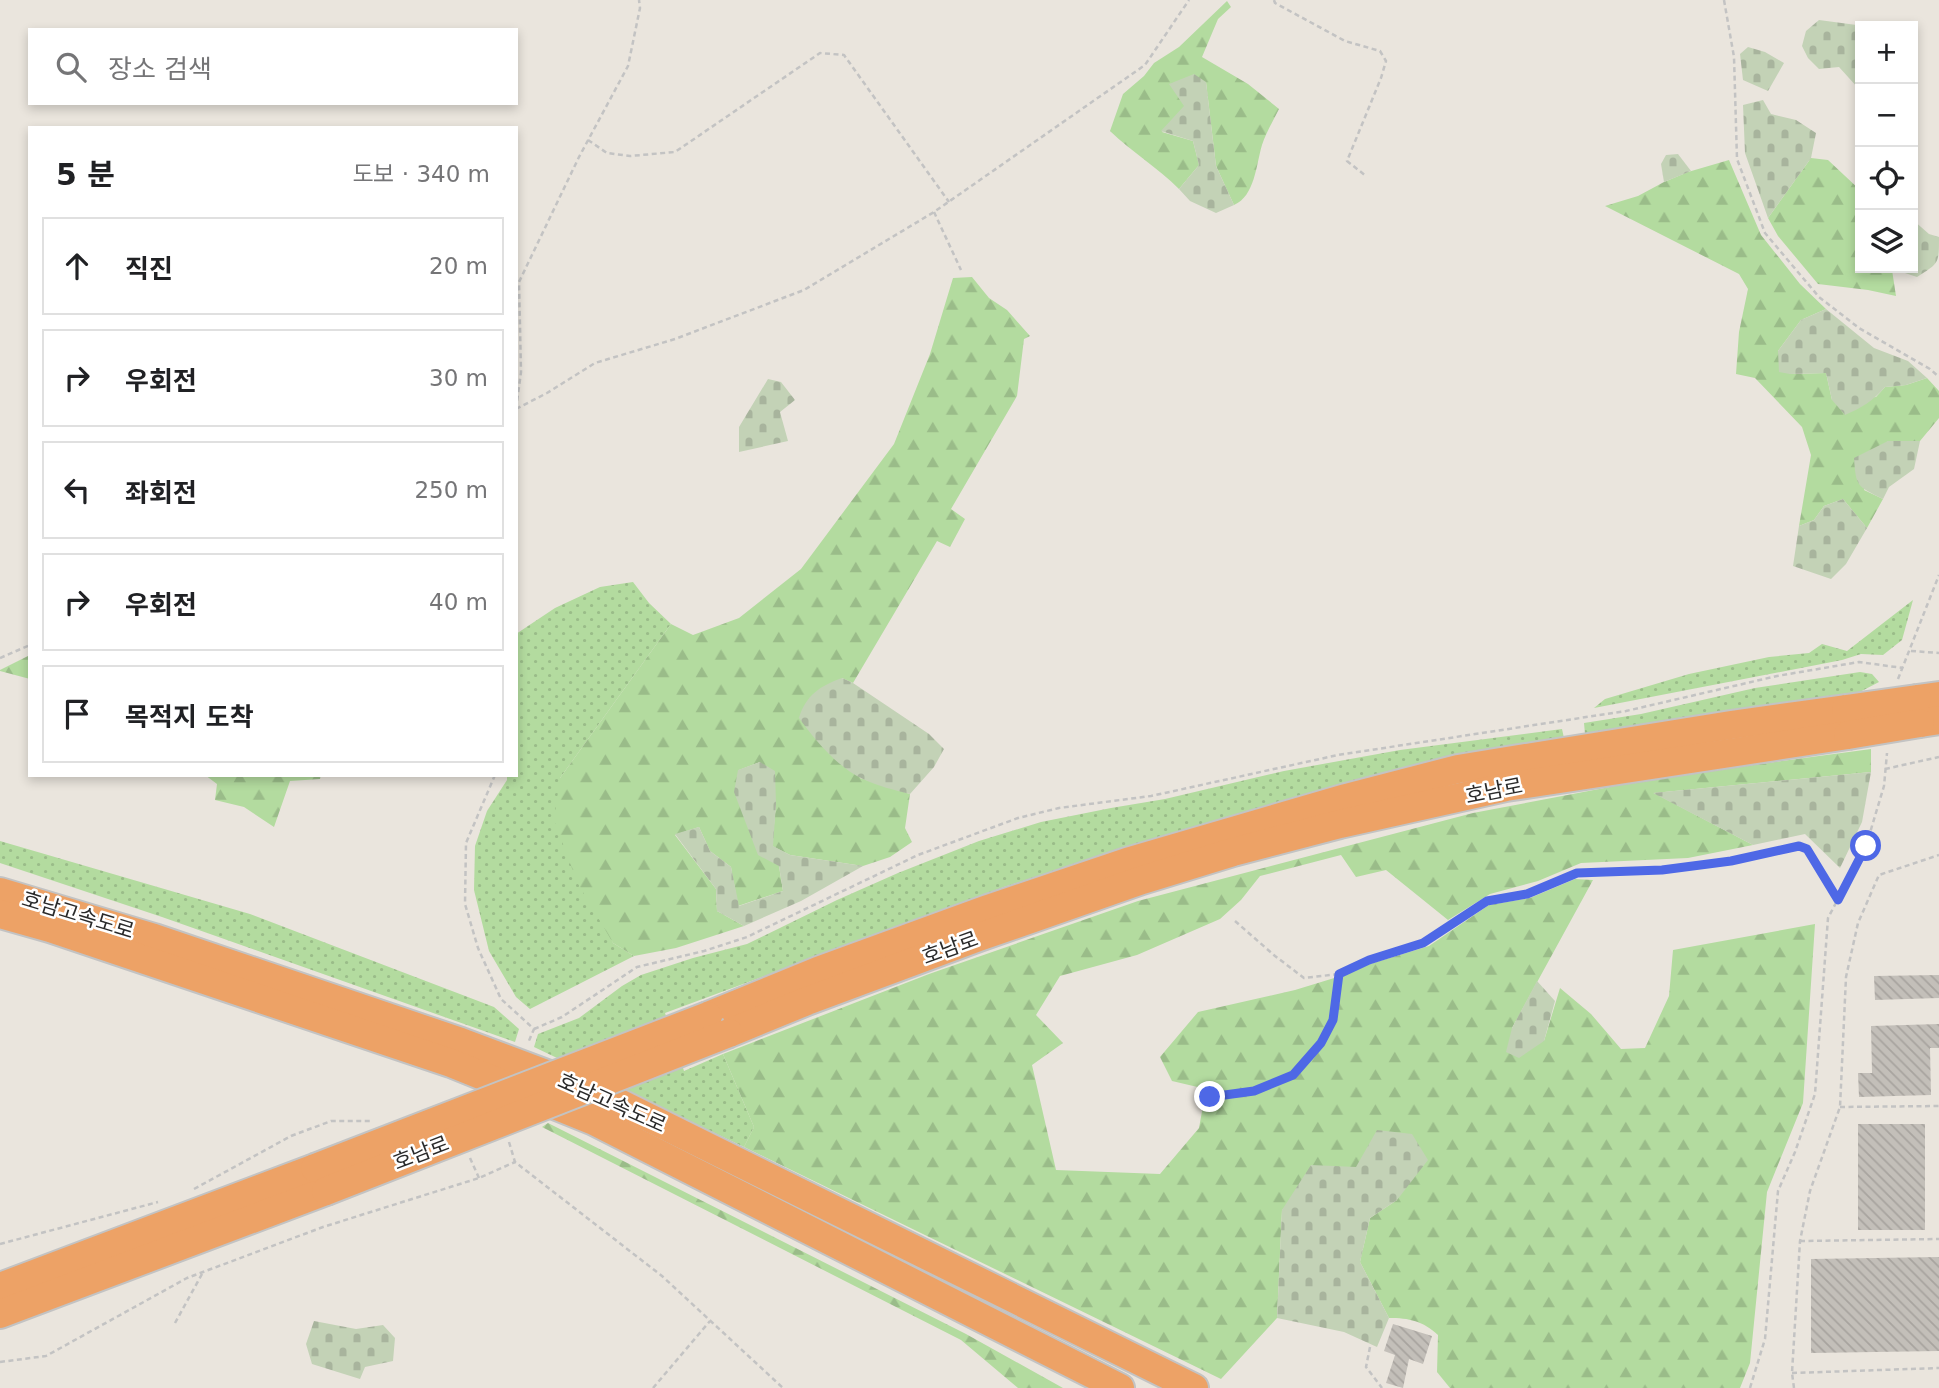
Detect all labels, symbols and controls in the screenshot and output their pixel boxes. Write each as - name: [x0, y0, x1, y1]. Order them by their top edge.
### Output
- map controls: [1855, 21, 1918, 273]
- button: +: [1855, 21, 1918, 84]
- search box: [28, 28, 518, 105]
- icon: search: [52, 48, 90, 86]
- text: 장소 검색: [108, 54, 212, 84]
- button: −: [1855, 84, 1918, 147]
- button: locate: [1855, 147, 1918, 210]
- text: 5 분: [56, 157, 115, 192]
- text: 도보 · 340 m: [352, 161, 490, 187]
- button: layers: [1855, 210, 1918, 273]
- icon: ahead: [58, 247, 96, 285]
- text: 20 m: [429, 253, 488, 279]
- text: 직진: [125, 254, 173, 284]
- icon: right: [58, 359, 96, 397]
- text: 30 m: [429, 365, 488, 391]
- text: 우회전: [125, 366, 197, 396]
- icon: left: [58, 471, 96, 509]
- text: 250 m: [414, 477, 488, 503]
- text: 좌회전: [125, 478, 197, 508]
- icon: right: [58, 583, 96, 621]
- text: 40 m: [429, 589, 488, 615]
- text: 우회전: [125, 590, 197, 620]
- icon: arrive: [58, 695, 96, 733]
- text: 목적지 도착: [125, 702, 254, 732]
- street label: 호남로: [1463, 774, 1525, 808]
- route start: [1850, 830, 1881, 861]
- street label: 호남고속도로: [19, 887, 137, 943]
- street label: 호남로: [919, 927, 981, 969]
- street label: 호남고속도로: [554, 1068, 670, 1138]
- route end: [1194, 1081, 1225, 1112]
- street label: 호남로: [390, 1131, 452, 1175]

